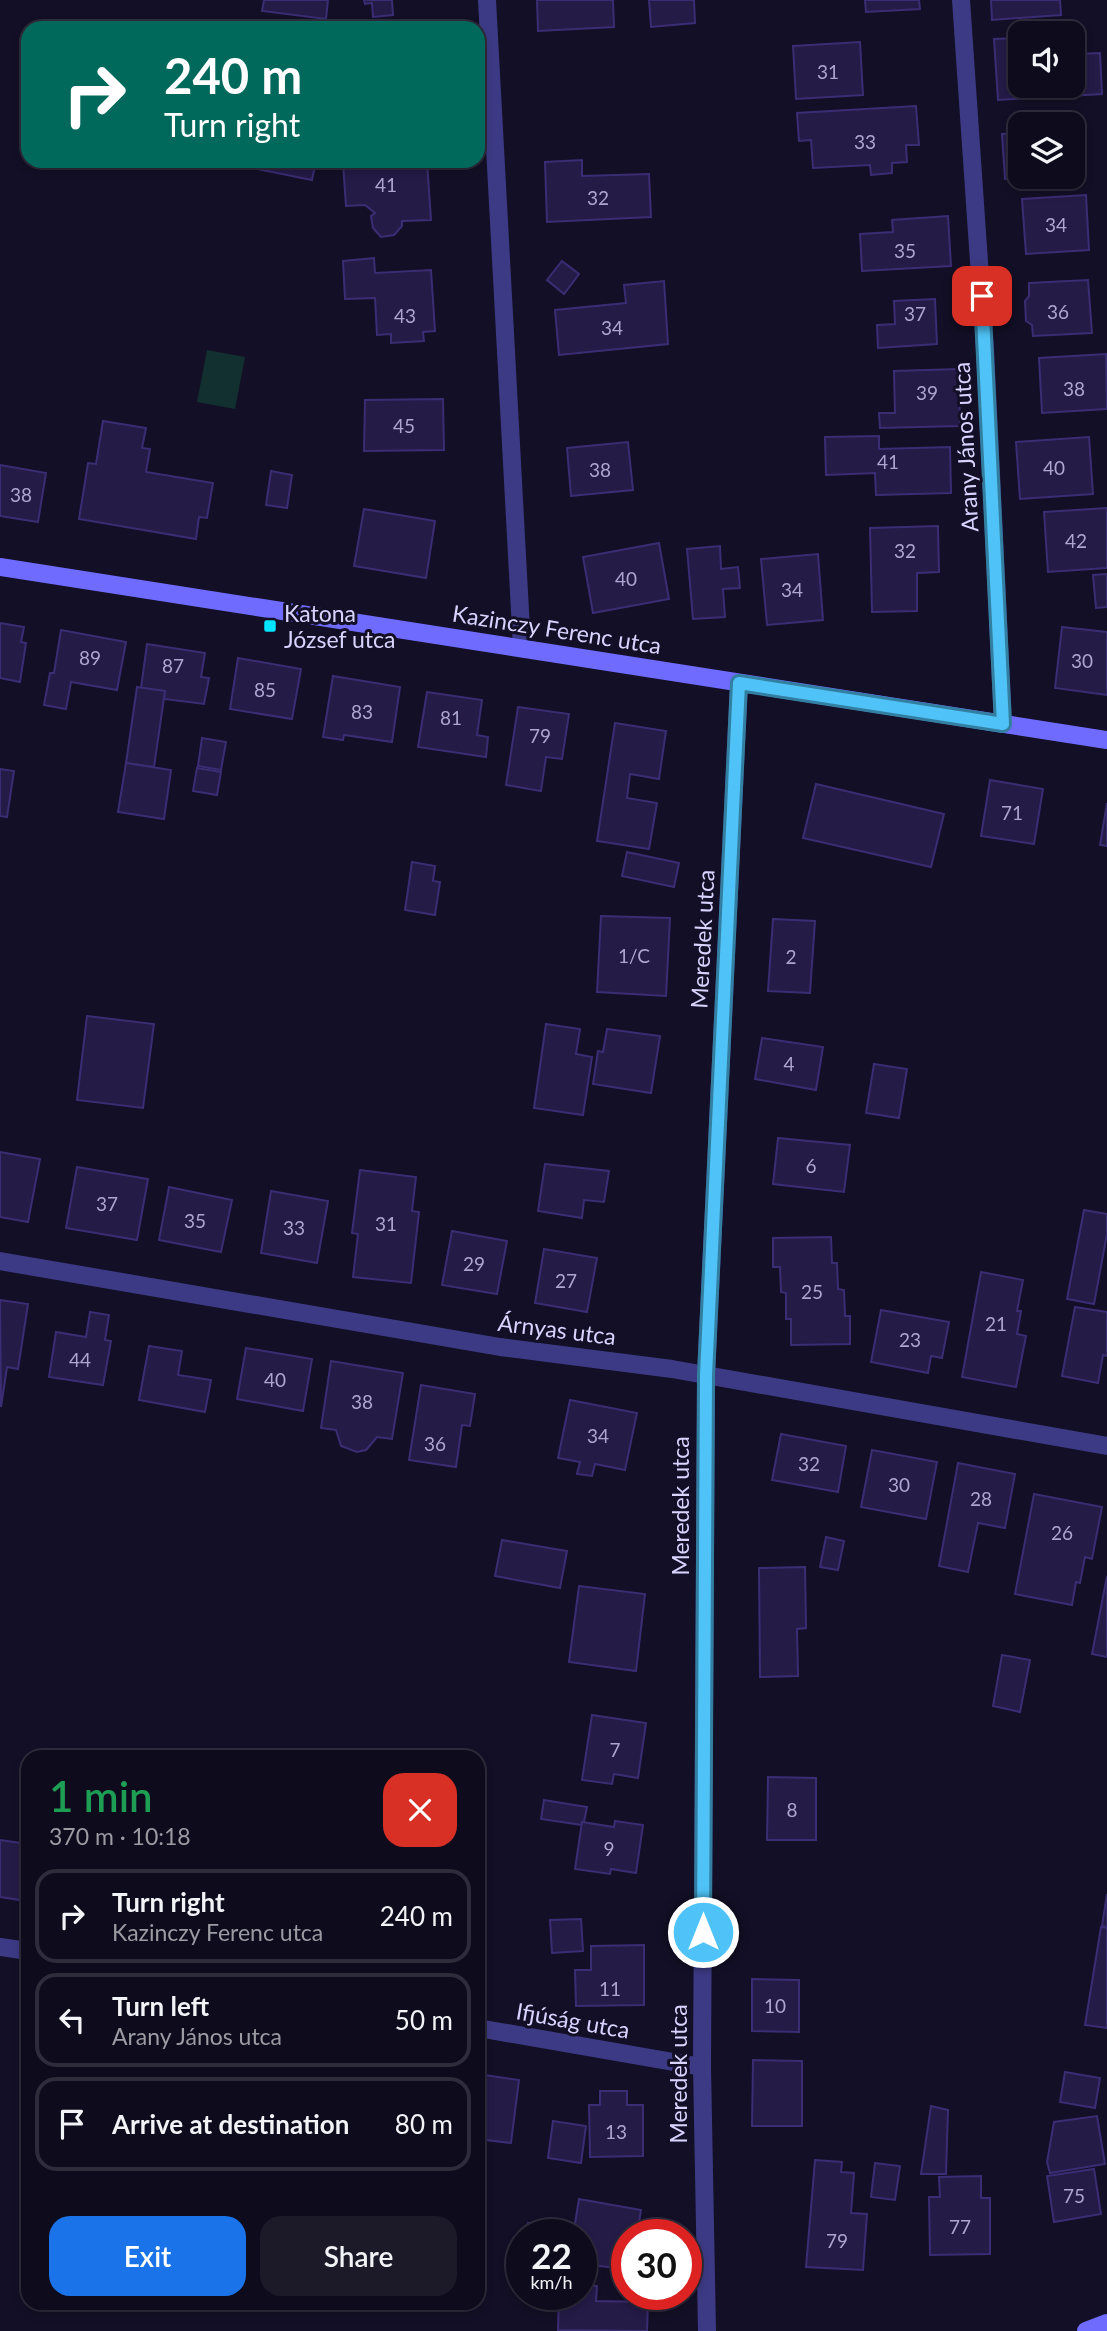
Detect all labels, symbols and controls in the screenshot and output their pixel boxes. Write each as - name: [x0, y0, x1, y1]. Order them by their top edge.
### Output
- map controls: [1008, 21, 1085, 189]
- button: sound: [1008, 21, 1085, 98]
- text: 240 m: [164, 46, 302, 104]
- icon: right: [49, 49, 140, 140]
- house number: 31: [817, 60, 839, 83]
- text: Turn right: [164, 105, 300, 144]
- button: layers: [1008, 112, 1085, 189]
- house number: 33: [854, 130, 876, 153]
- house number: 41: [375, 173, 397, 196]
- house number: 32: [587, 186, 609, 209]
- house number: 34: [1045, 213, 1067, 236]
- house number: 35: [894, 239, 916, 262]
- pin: [952, 266, 1012, 326]
- icon: arrive: [963, 277, 1001, 315]
- house number: 36: [1047, 300, 1069, 323]
- house number: 37: [904, 302, 926, 325]
- house number: 43: [394, 304, 416, 327]
- house number: 34: [601, 316, 623, 339]
- street label: Arany János utca: [947, 361, 983, 533]
- house number: 38: [1063, 377, 1085, 400]
- house number: 39: [916, 381, 938, 404]
- house number: 45: [393, 414, 415, 437]
- house number: 41: [877, 450, 899, 473]
- house number: 40: [1043, 456, 1065, 479]
- house number: 38: [589, 458, 611, 481]
- house number: 38: [10, 483, 32, 506]
- house number: 42: [1065, 529, 1087, 552]
- house number: 32: [894, 539, 916, 562]
- house number: 40: [615, 567, 637, 590]
- house number: 34: [781, 578, 803, 601]
- place label: Katona József utca: [284, 599, 395, 653]
- street label: Kazinczy Ferenc utca: [450, 599, 664, 659]
- marker: Katona József utca: [262, 618, 278, 634]
- house number: 89: [79, 646, 101, 669]
- house number: 30: [1071, 649, 1093, 672]
- house number: 87: [162, 654, 184, 677]
- house number: 85: [254, 678, 276, 701]
- house number: 83: [351, 700, 373, 723]
- house number: 81: [440, 706, 462, 729]
- house number: 79: [529, 724, 551, 747]
- house number: 71: [1001, 801, 1023, 824]
- street label: Meredek utca: [684, 869, 720, 1009]
- house number: 1/C: [618, 944, 650, 967]
- house number: 2: [785, 945, 797, 968]
- house number: 4: [783, 1052, 795, 1075]
- house number: 6: [805, 1154, 817, 1177]
- house number: 37: [96, 1192, 118, 1215]
- house number: 35: [184, 1209, 206, 1232]
- house number: 31: [375, 1212, 397, 1235]
- house number: 33: [283, 1216, 305, 1239]
- house number: 29: [463, 1252, 485, 1275]
- house number: 27: [555, 1269, 577, 1292]
- house number: 25: [801, 1280, 823, 1303]
- street label: Árnyas utca: [496, 1308, 618, 1350]
- house number: 21: [985, 1312, 1007, 1335]
- house number: 23: [899, 1328, 921, 1351]
- house number: 44: [69, 1348, 91, 1371]
- house number: 40: [264, 1368, 286, 1391]
- house number: 38: [351, 1390, 373, 1413]
- house number: 34: [587, 1424, 609, 1447]
- house number: 36: [424, 1432, 446, 1455]
- street label: Meredek utca: [666, 1436, 694, 1576]
- house number: 32: [798, 1452, 820, 1475]
- house number: 30: [888, 1473, 910, 1496]
- house number: 28: [970, 1487, 992, 1510]
- house number: 26: [1051, 1521, 1073, 1544]
- house number: 7: [609, 1738, 621, 1761]
- text: 1 min: [49, 1771, 153, 1821]
- button: close: [383, 1773, 457, 1847]
- house number: 8: [786, 1798, 798, 1821]
- text: 370 m · 10:18: [49, 1822, 191, 1850]
- house number: 9: [603, 1837, 615, 1860]
- text: Turn right: [112, 1886, 225, 1918]
- position arrow: [666, 1895, 740, 1969]
- icon: right: [53, 1897, 91, 1935]
- text: 240 m: [380, 1900, 453, 1932]
- text: Kazinczy Ferenc utca: [112, 1918, 323, 1946]
- house number: 11: [599, 1977, 621, 2000]
- text: Turn left: [112, 1990, 209, 2022]
- house number: 10: [764, 1994, 786, 2017]
- street label: Ifjúság utca: [514, 1996, 632, 2044]
- icon: left: [53, 2001, 91, 2039]
- text: 50 m: [395, 2004, 453, 2036]
- street label: Meredek utca: [664, 2004, 692, 2144]
- text: Arany János utca: [112, 2022, 282, 2050]
- icon: arrive: [53, 2105, 91, 2143]
- text: Arrive at destination: [112, 2108, 349, 2140]
- text: 80 m: [395, 2108, 453, 2140]
- house number: 13: [605, 2120, 627, 2143]
- house number: 75: [1063, 2184, 1085, 2207]
- house number: 77: [949, 2215, 971, 2238]
- button: Exit: [49, 2216, 246, 2296]
- button: Share: [260, 2216, 457, 2296]
- speed limit sign: 30: [611, 2219, 702, 2310]
- house number: 79: [826, 2229, 848, 2252]
- text: 22: [531, 2234, 572, 2276]
- text: km/h: [530, 2271, 573, 2293]

